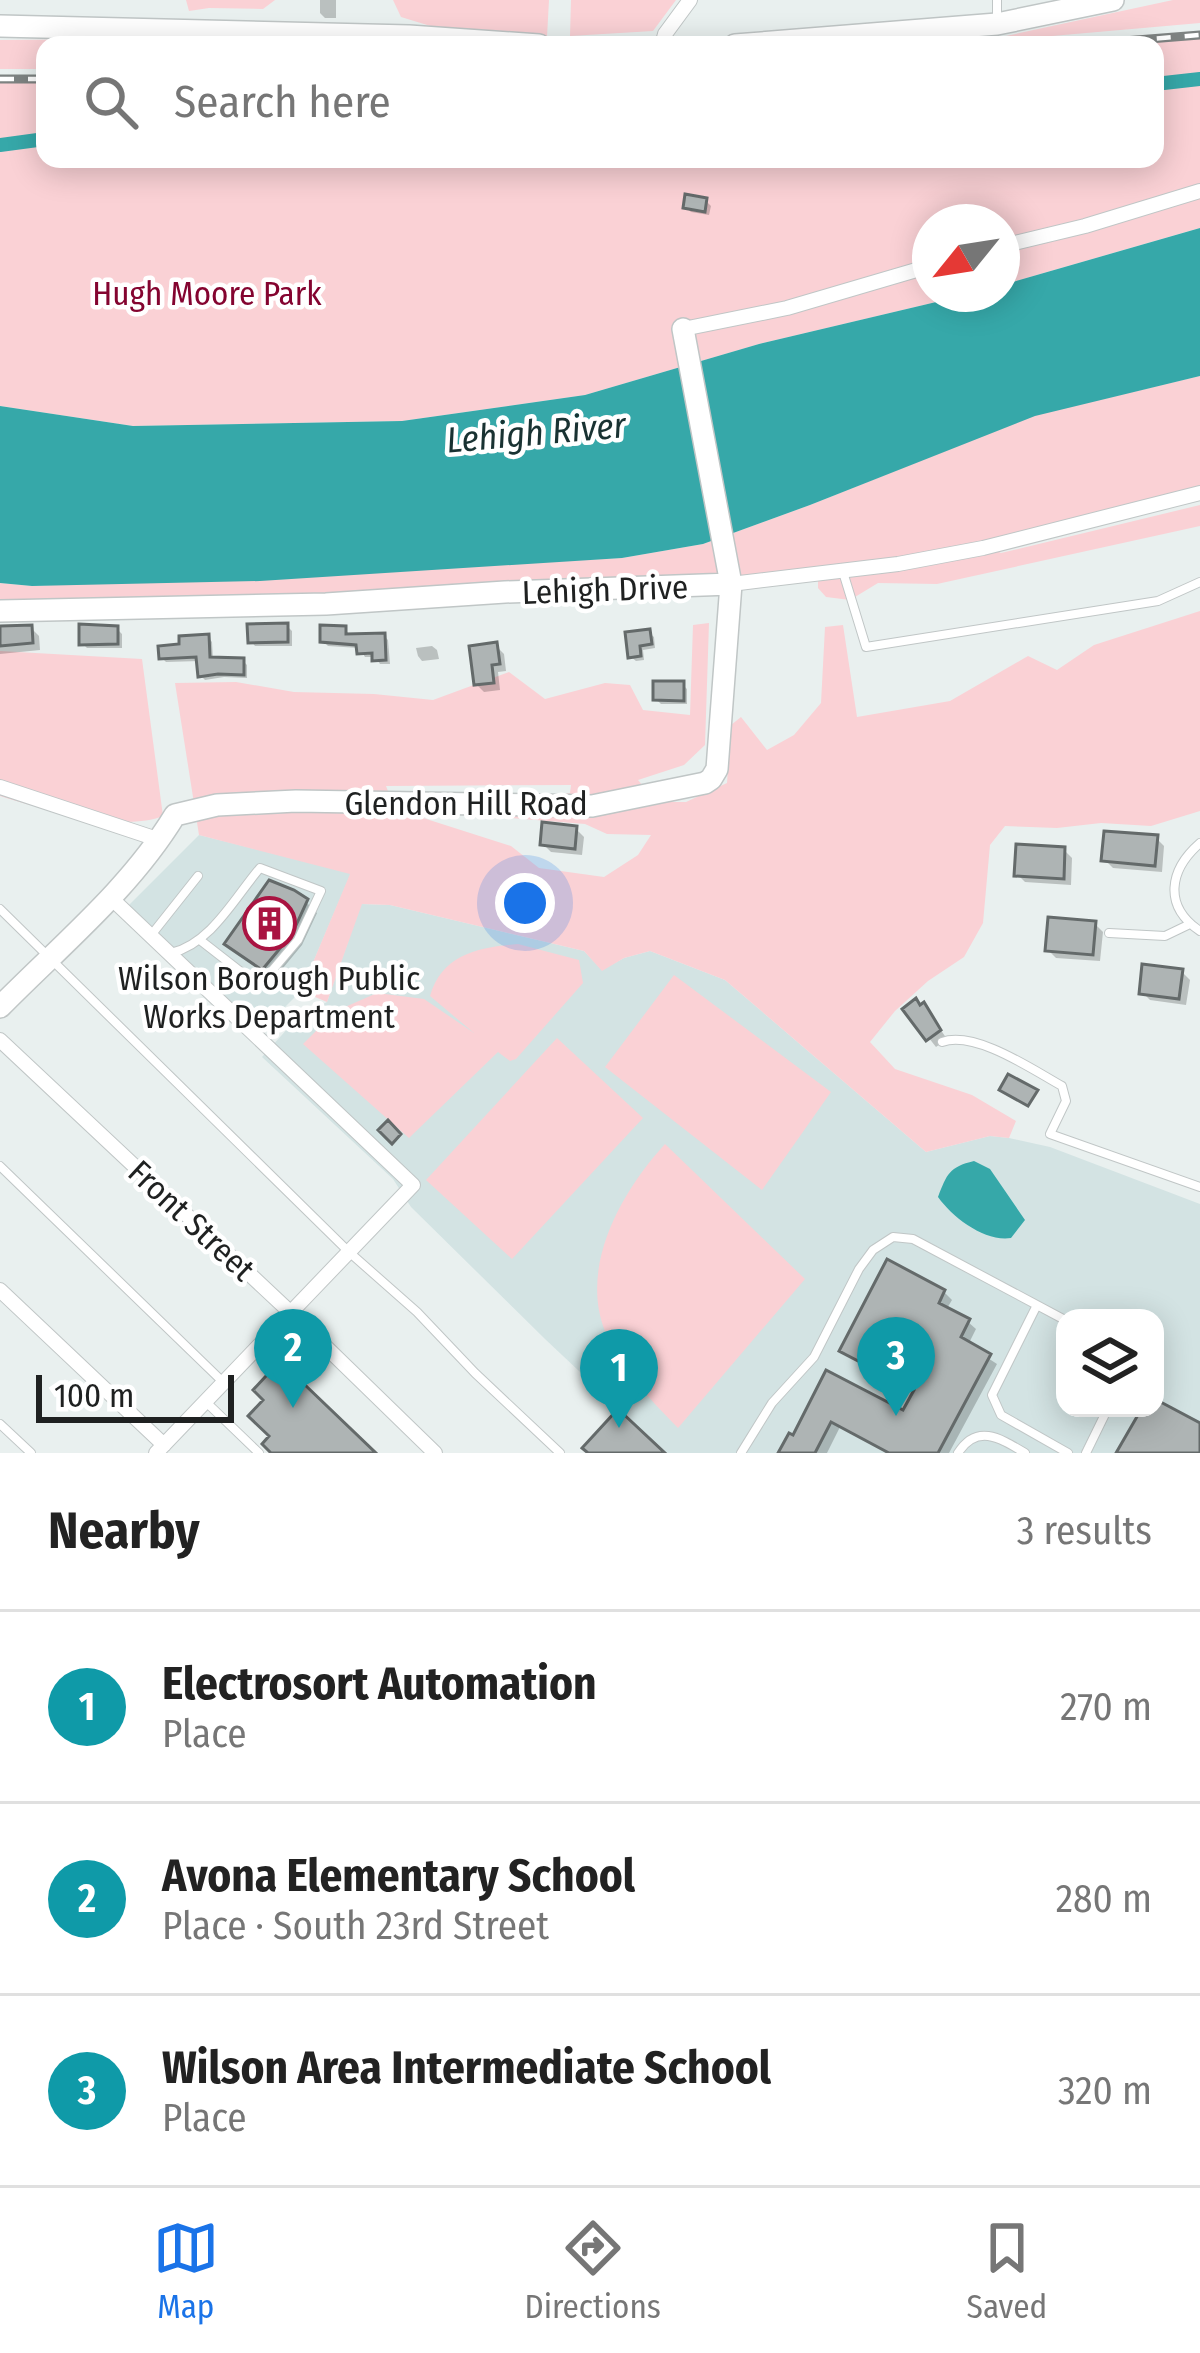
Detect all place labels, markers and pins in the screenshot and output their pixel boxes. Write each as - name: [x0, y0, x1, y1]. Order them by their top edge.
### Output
- building icon: Wilson Borough Public Works Department: [241, 896, 297, 952]
- place label: Wilson Borough Public Works Department: [118, 959, 420, 1037]
- pin: 2: [254, 1309, 332, 1408]
- pin: 3: [857, 1317, 935, 1416]
- pin: 1: [580, 1329, 658, 1428]

